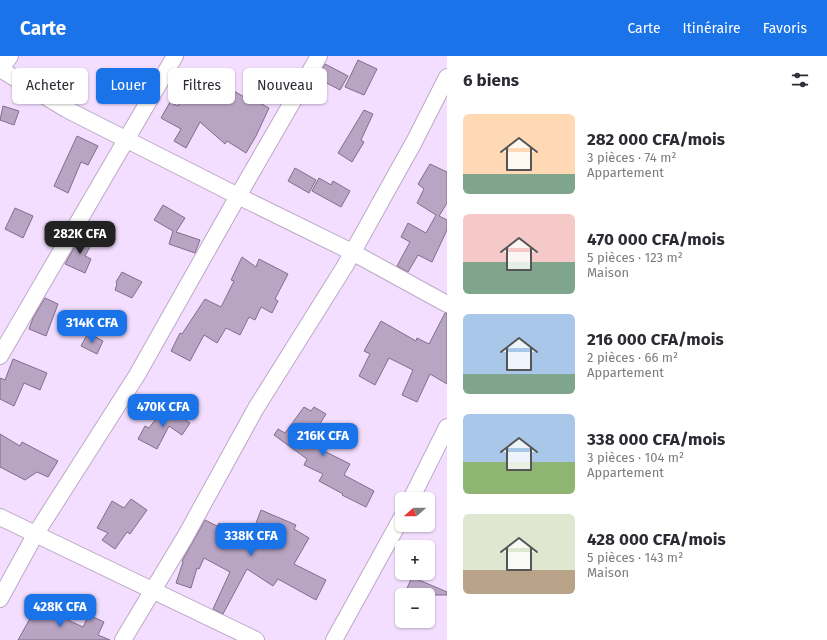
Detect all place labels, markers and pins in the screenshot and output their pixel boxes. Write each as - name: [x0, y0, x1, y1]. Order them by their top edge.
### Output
- pin: 282K CFA: [39, 221, 121, 255]
- pin: 314K CFA: [51, 310, 133, 344]
- pin: 470K CFA: [122, 394, 204, 428]
- pin: 216K CFA: [282, 423, 364, 457]
- pin: 338K CFA: [210, 523, 292, 557]
- pin: 428K CFA: [19, 594, 101, 628]

